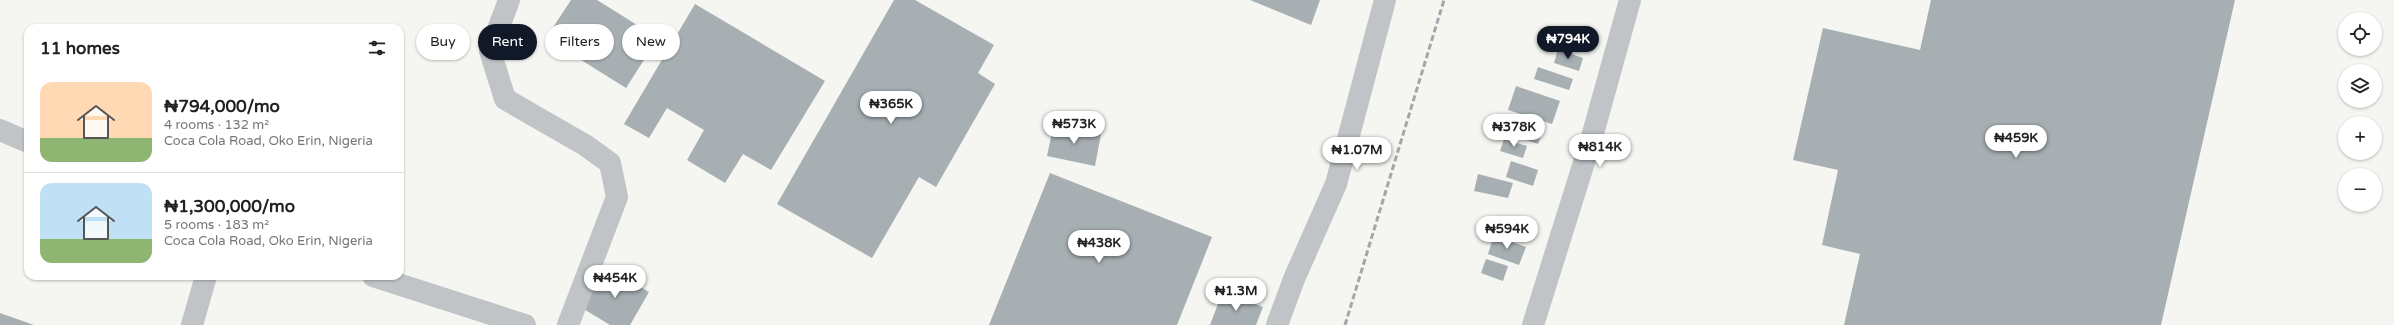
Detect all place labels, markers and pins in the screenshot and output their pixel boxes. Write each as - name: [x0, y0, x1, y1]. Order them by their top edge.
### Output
- pin: ₦794K: [1540, 26, 1596, 60]
- pin: ₦365K: [863, 91, 919, 125]
- pin: ₦573K: [1046, 111, 1102, 145]
- pin: ₦378K: [1486, 114, 1542, 148]
- pin: ₦459K: [1988, 125, 2044, 159]
- pin: ₦814K: [1572, 134, 1628, 168]
- pin: ₦1.07M: [1324, 137, 1390, 171]
- pin: ₦594K: [1479, 216, 1535, 250]
- pin: ₦438K: [1071, 230, 1127, 264]
- pin: ₦454K: [587, 265, 643, 299]
- pin: ₦1.3M: [1208, 278, 1264, 312]

